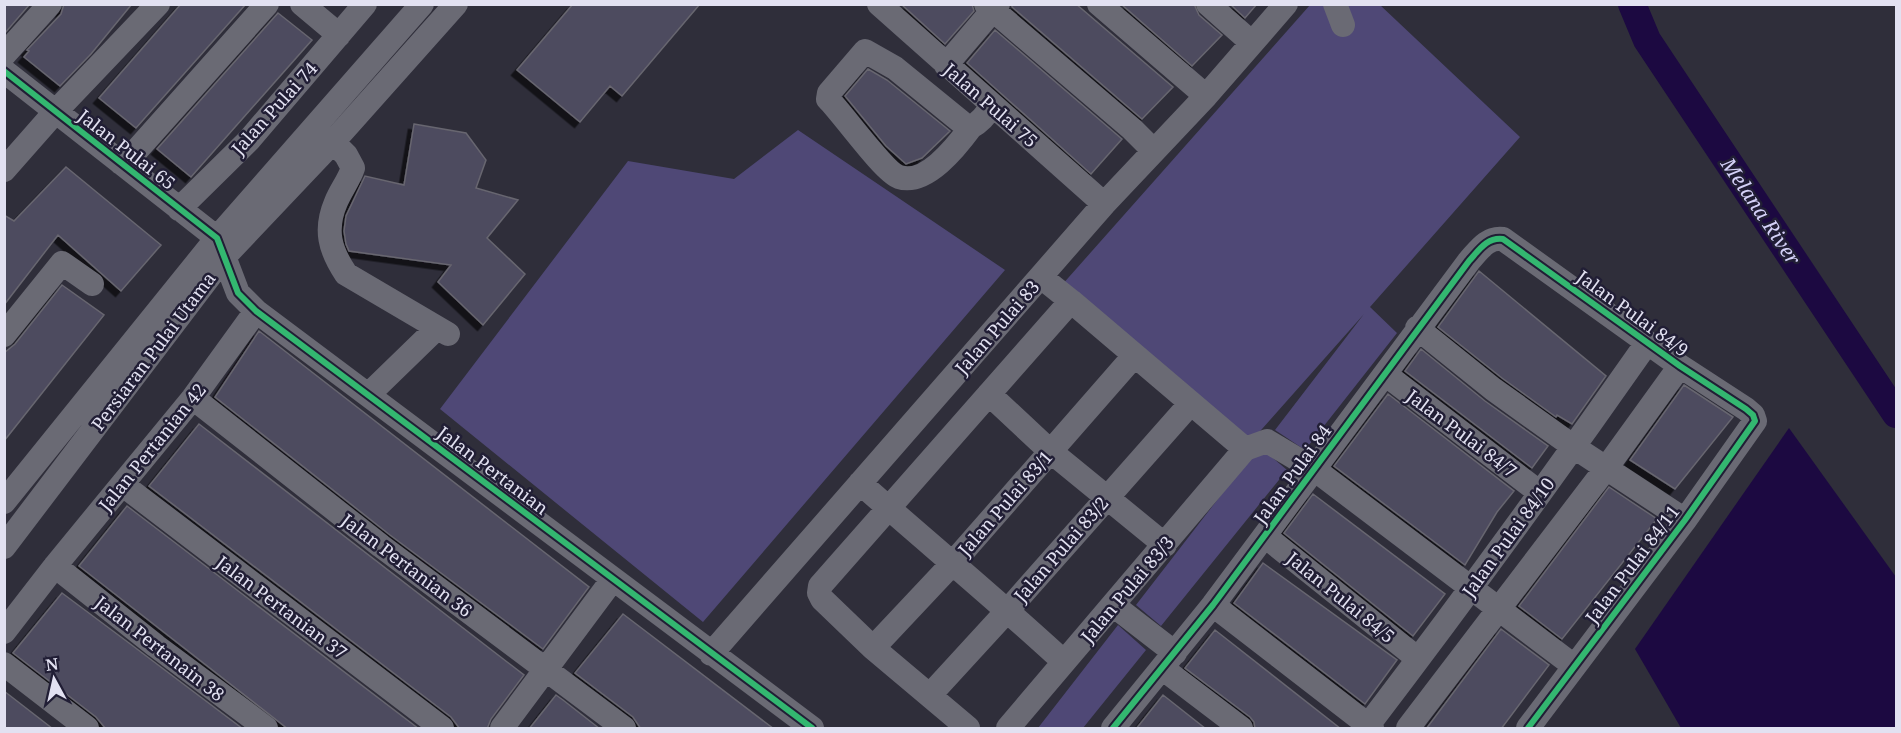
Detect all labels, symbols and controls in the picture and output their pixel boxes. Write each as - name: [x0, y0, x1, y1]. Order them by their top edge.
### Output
- street label: Jalan Pulai 74: [225, 56, 322, 160]
- street label: Jalan Pulai 75: [938, 57, 1043, 152]
- street label: Jalan Pulai 65: [73, 103, 181, 195]
- water label: Melana River: [1714, 151, 1807, 271]
- street label: Jalan Pulai 84/9: [1572, 264, 1694, 362]
- street label: Persiaran Pulai Utama: [85, 267, 221, 435]
- street label: Jalan Pulai 83: [949, 275, 1044, 380]
- street label: Jalan Pertanian 42: [92, 378, 211, 517]
- street label: Jalan Pulai 84/7: [1401, 383, 1522, 482]
- street label: Jalan Pertanian: [432, 420, 554, 520]
- street label: Jalan Pulai 84: [1247, 420, 1336, 529]
- street label: Jalan Pulai 83/1: [952, 445, 1057, 562]
- street label: Jalan Pulai 84/10: [1456, 472, 1560, 602]
- street label: Jalan Pulai 83/2: [1008, 491, 1113, 608]
- street label: Jalan Pulai 84/11: [1579, 500, 1684, 629]
- street label: Jalan Pertanian 36: [336, 507, 477, 622]
- street label: Jalan Pulai 83/3: [1075, 531, 1179, 648]
- street label: Jalan Pulai 84/5: [1281, 545, 1400, 648]
- street label: Jalan Pertanian 37: [211, 549, 352, 664]
- street label: Jalan Pertanain 38: [90, 589, 230, 706]
- north arrow: [24, 649, 84, 709]
- text: N: [44, 652, 60, 676]

